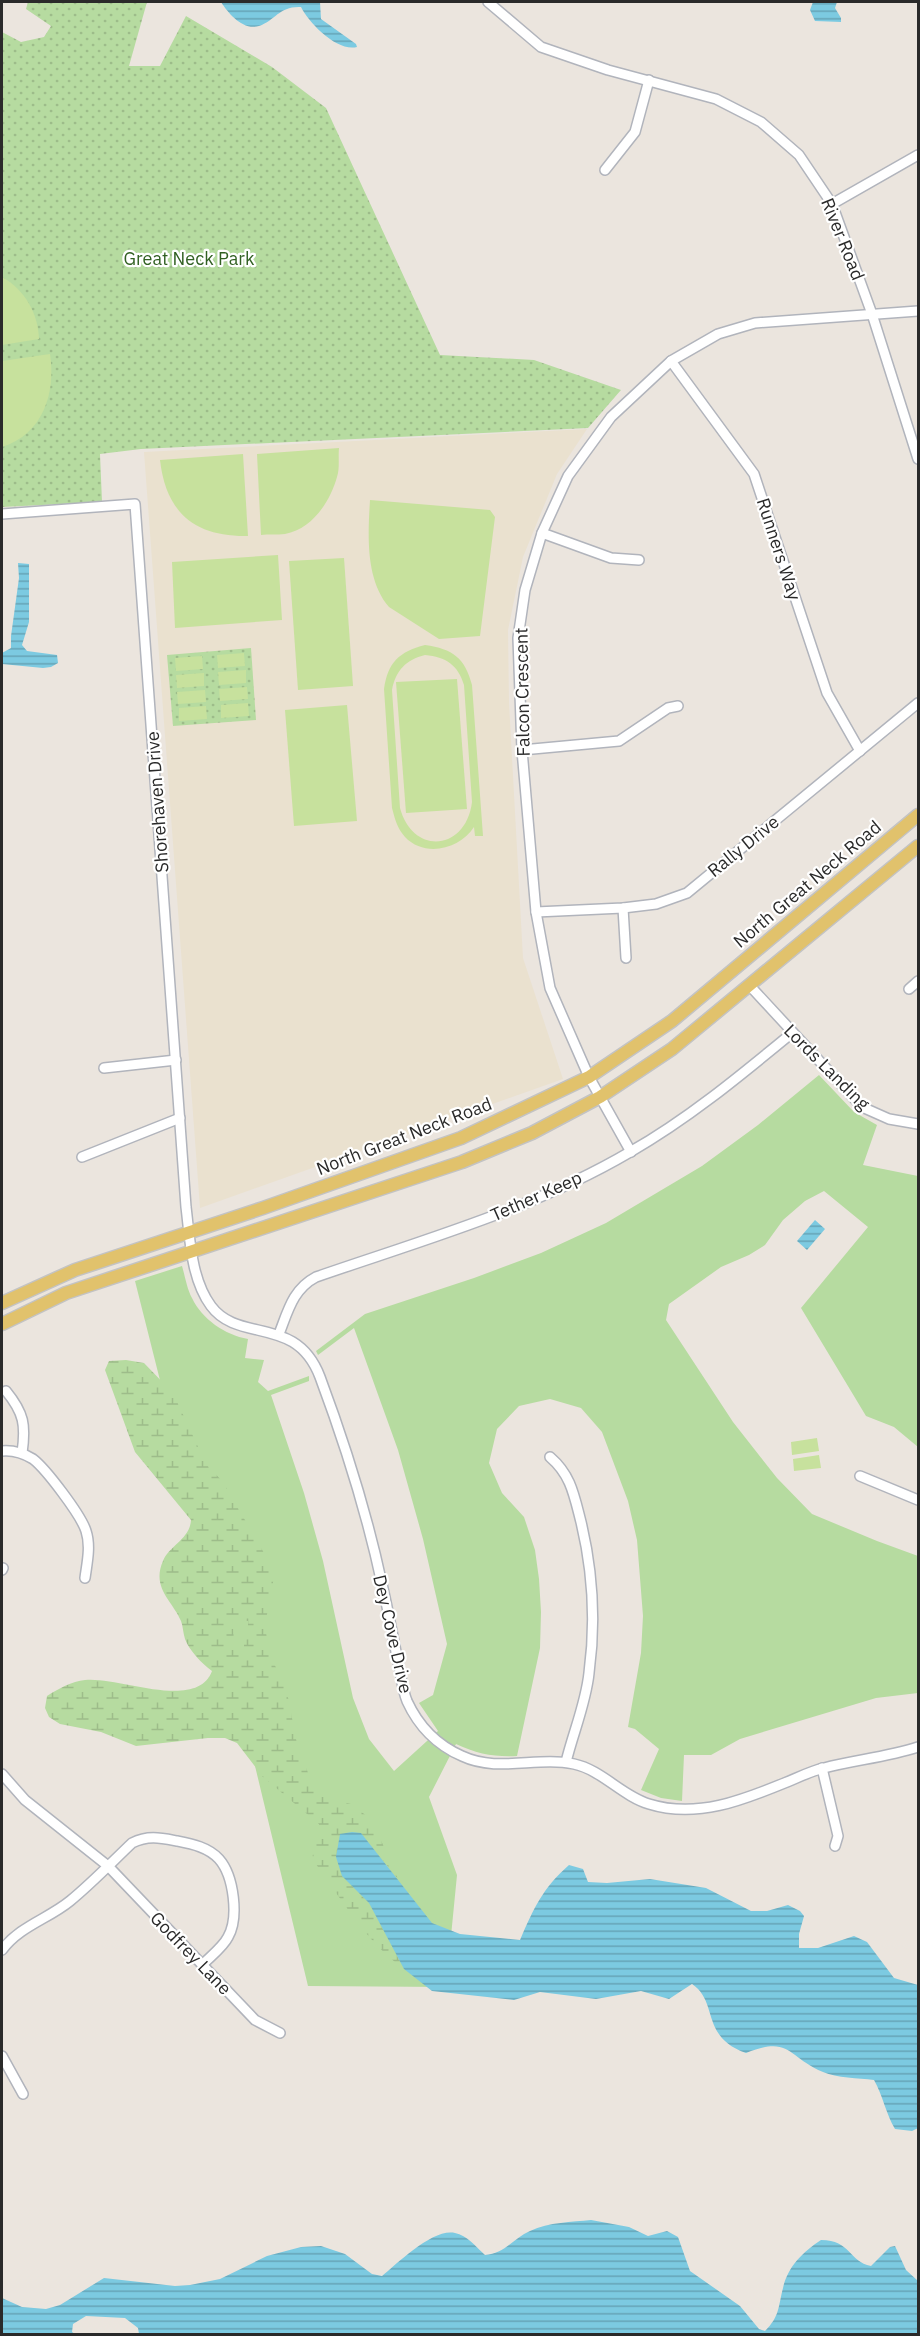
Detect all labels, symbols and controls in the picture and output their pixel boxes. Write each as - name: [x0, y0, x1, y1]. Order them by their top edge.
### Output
- street label: River Road: [816, 194, 870, 284]
- park label: Great Neck Park: [124, 247, 255, 270]
- street label: Runners Way: [752, 495, 806, 603]
- street label: Falcon Crescent: [509, 627, 535, 757]
- street label: Shorehaven Drive: [141, 730, 173, 873]
- street label: Rally Drive: [703, 810, 784, 882]
- street label: North Great Neck Road: [728, 815, 886, 953]
- street label: Lords Landing: [779, 1019, 875, 1115]
- street label: North Great Neck Road: [313, 1092, 495, 1180]
- street label: Tether Keep: [487, 1166, 585, 1226]
- street label: Dey Cove Drive: [368, 1573, 418, 1696]
- street label: Godfrey Lane: [146, 1906, 237, 2000]

